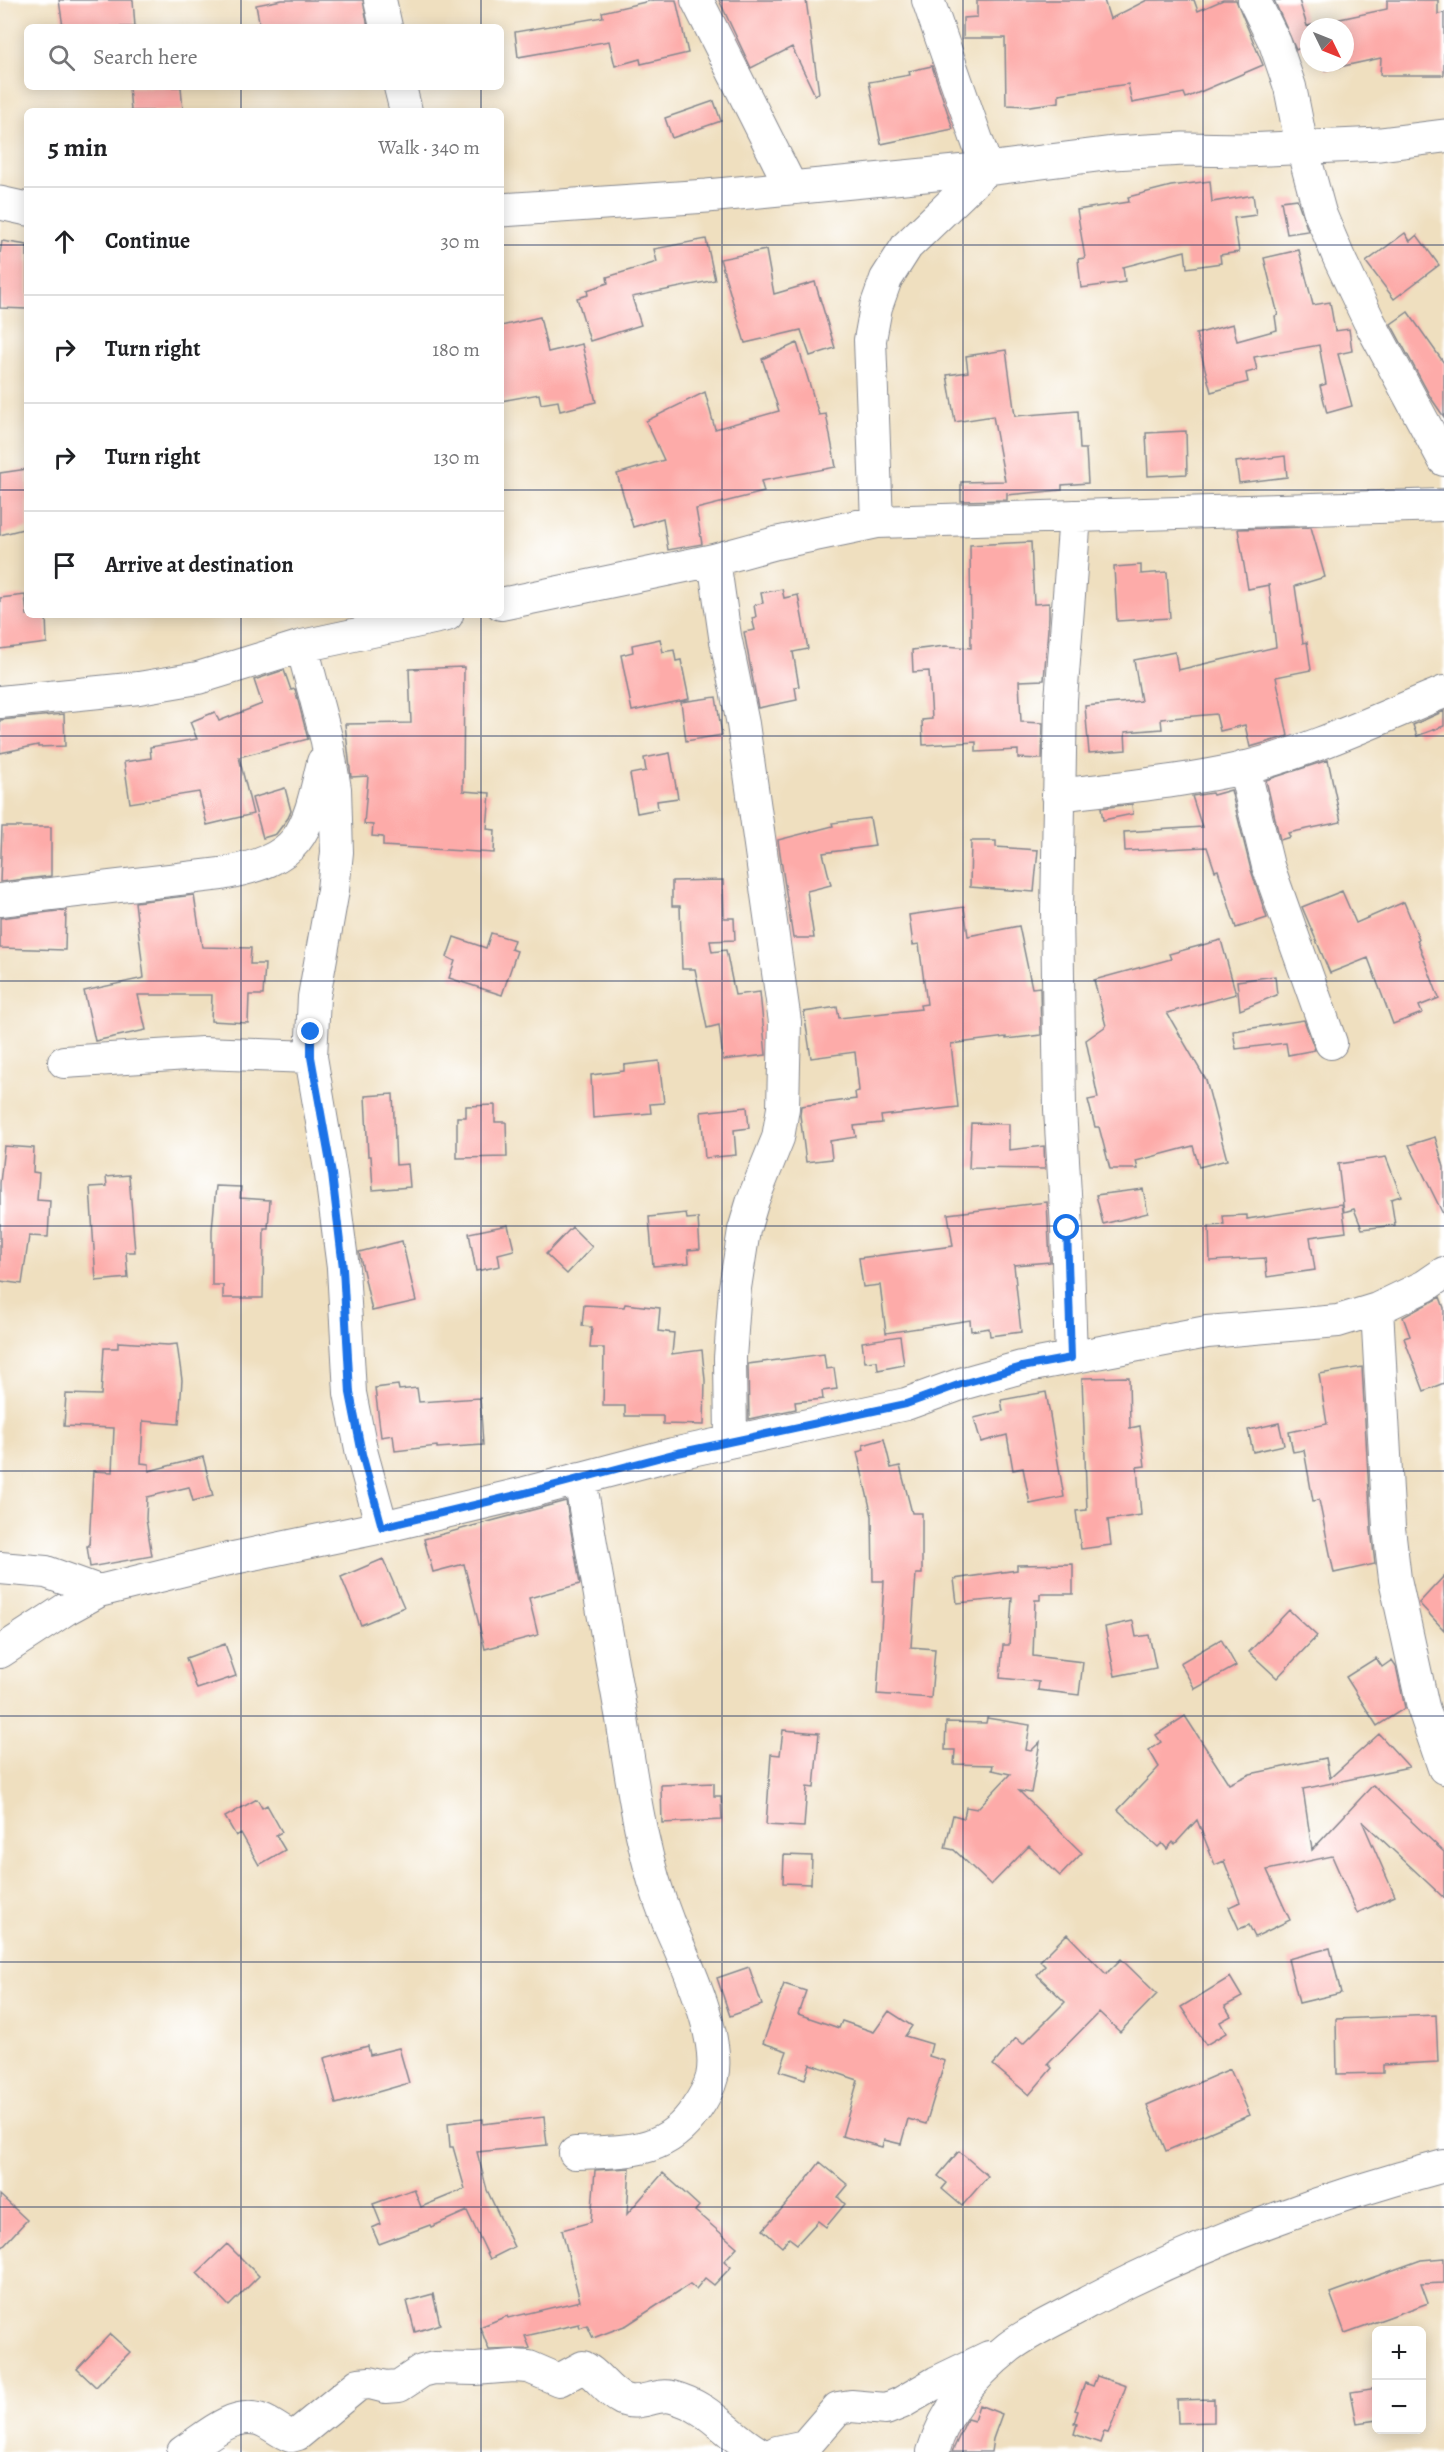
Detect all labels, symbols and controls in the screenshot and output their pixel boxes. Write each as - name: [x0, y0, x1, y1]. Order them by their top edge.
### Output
- north arrow: [1300, 18, 1354, 72]
- search box: [24, 24, 504, 90]
- icon: search: [45, 41, 78, 74]
- text: Search here: [93, 42, 198, 72]
- text: 5 min: [48, 130, 108, 165]
- text: Walk · 340 m: [378, 134, 480, 161]
- icon: ahead: [48, 225, 81, 258]
- text: Continue: [105, 226, 190, 256]
- text: 30 m: [440, 228, 480, 255]
- icon: right: [48, 333, 81, 366]
- text: Turn right: [105, 334, 201, 364]
- text: 180 m: [432, 336, 480, 363]
- icon: right: [48, 441, 81, 474]
- text: Turn right: [105, 442, 201, 472]
- text: 130 m: [434, 444, 480, 471]
- icon: arrive: [48, 549, 81, 582]
- text: Arrive at destination: [105, 550, 294, 580]
- route end: [297, 1018, 323, 1044]
- route start: [1053, 1214, 1079, 1240]
- map controls: [1372, 2326, 1426, 2434]
- button: +: [1372, 2326, 1426, 2380]
- button: −: [1372, 2380, 1426, 2434]

